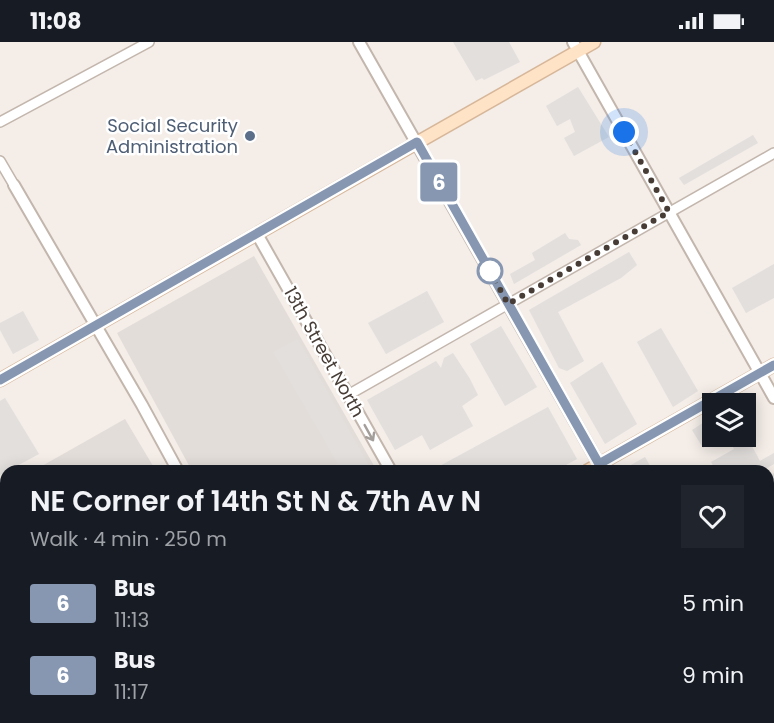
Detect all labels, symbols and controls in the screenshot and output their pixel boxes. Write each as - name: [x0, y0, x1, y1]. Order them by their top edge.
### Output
- text: 11:08: [30, 6, 81, 37]
- place label: Social Security Administration: [106, 113, 238, 159]
- your location: [609, 117, 639, 147]
- marker: Social Security Administration: [243, 129, 257, 143]
- line badge: 6: [420, 162, 458, 202]
- text: 6: [432, 168, 446, 197]
- unlabelled marker: [477, 258, 503, 284]
- street label: 13th Street North: [278, 282, 371, 422]
- map controls: [702, 393, 756, 447]
- button: layers: [702, 393, 756, 447]
- one-way arrow: [363, 424, 375, 441]
- text: NE Corner of 14th St N & 7th Av N: [30, 482, 481, 521]
- button: heart: [681, 485, 744, 548]
- text: Walk · 4 min · 250 m: [30, 525, 227, 553]
- text: Bus: [114, 573, 156, 604]
- text: 5 min: [682, 588, 744, 619]
- text: 6: [56, 589, 70, 618]
- text: 11:13: [114, 606, 149, 634]
- text: Bus: [114, 645, 156, 676]
- text: 9 min: [682, 660, 744, 691]
- text: 6: [56, 661, 70, 690]
- text: 11:17: [114, 678, 148, 706]

